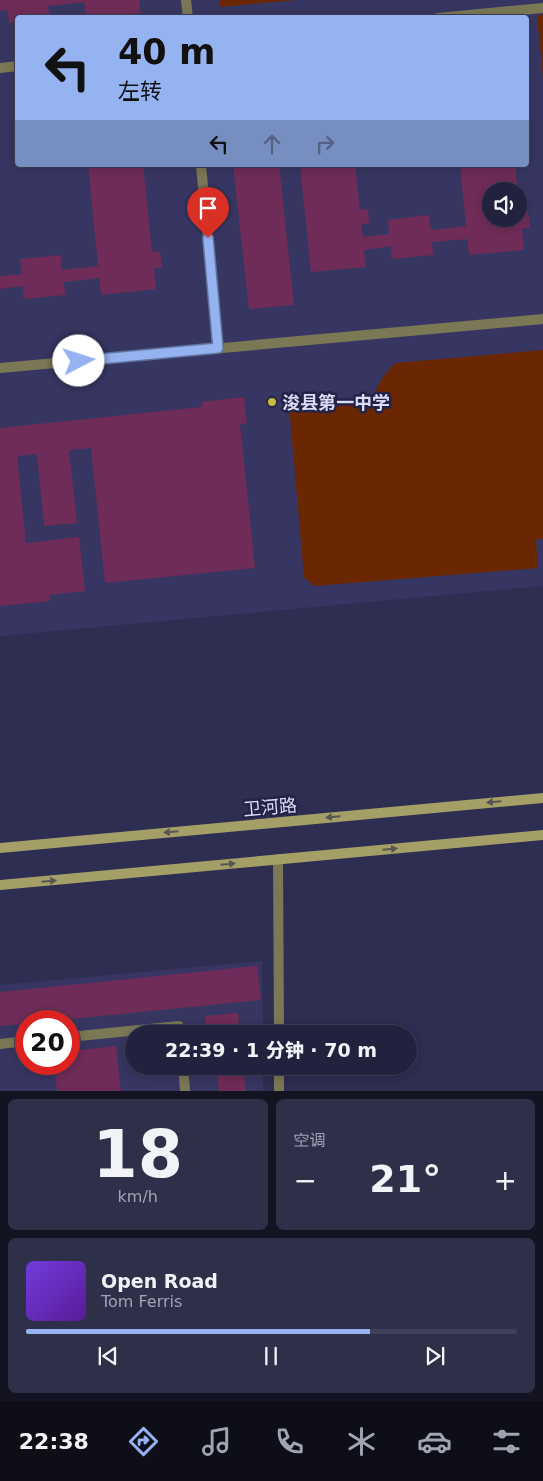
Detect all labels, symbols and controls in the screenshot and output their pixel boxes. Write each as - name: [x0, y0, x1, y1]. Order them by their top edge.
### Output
- text: 40 m: [118, 32, 215, 72]
- icon: left: [35, 35, 100, 100]
- text: 左转: [118, 79, 162, 104]
- icon: left: [205, 130, 233, 158]
- icon: ahead: [258, 130, 286, 158]
- icon: right: [311, 130, 339, 158]
- map controls: [482, 182, 527, 227]
- button: sound: [482, 182, 527, 227]
- pin: [187, 187, 229, 238]
- icon: arrive: [194, 194, 222, 222]
- position arrow: [52, 334, 104, 386]
- place label: 浚县第一中学: [282, 392, 390, 413]
- marker: 浚县第一中学: [266, 396, 278, 408]
- street label: 卫河路: [242, 794, 298, 820]
- one-way arrow: [486, 798, 502, 806]
- one-way arrow: [324, 813, 340, 821]
- one-way arrow: [163, 828, 179, 836]
- one-way arrow: [382, 845, 398, 853]
- one-way arrow: [220, 860, 236, 868]
- one-way arrow: [41, 876, 57, 884]
- speed limit sign: 20: [15, 1010, 80, 1075]
- text: 22:39 · 1 分钟 · 70 m: [165, 1039, 377, 1061]
- text: 18: [93, 1117, 183, 1192]
- text: 空调: [294, 1131, 326, 1150]
- text: 21°: [369, 1157, 441, 1201]
- text: −: [294, 1164, 317, 1197]
- text: +: [494, 1164, 517, 1197]
- text: km/h: [118, 1187, 158, 1206]
- text: Open Road: [101, 1270, 218, 1292]
- text: Tom Ferris: [101, 1292, 182, 1311]
- icon: previous: [94, 1342, 122, 1370]
- icon: pause: [257, 1342, 285, 1370]
- icon: next: [421, 1342, 449, 1370]
- icon: directions: [126, 1424, 161, 1459]
- icon: music: [199, 1424, 234, 1459]
- icon: phone: [272, 1424, 307, 1459]
- icon: climate: [344, 1424, 379, 1459]
- icon: car: [417, 1424, 452, 1459]
- icon: filters: [489, 1424, 524, 1459]
- text: 22:38: [19, 1429, 89, 1454]

